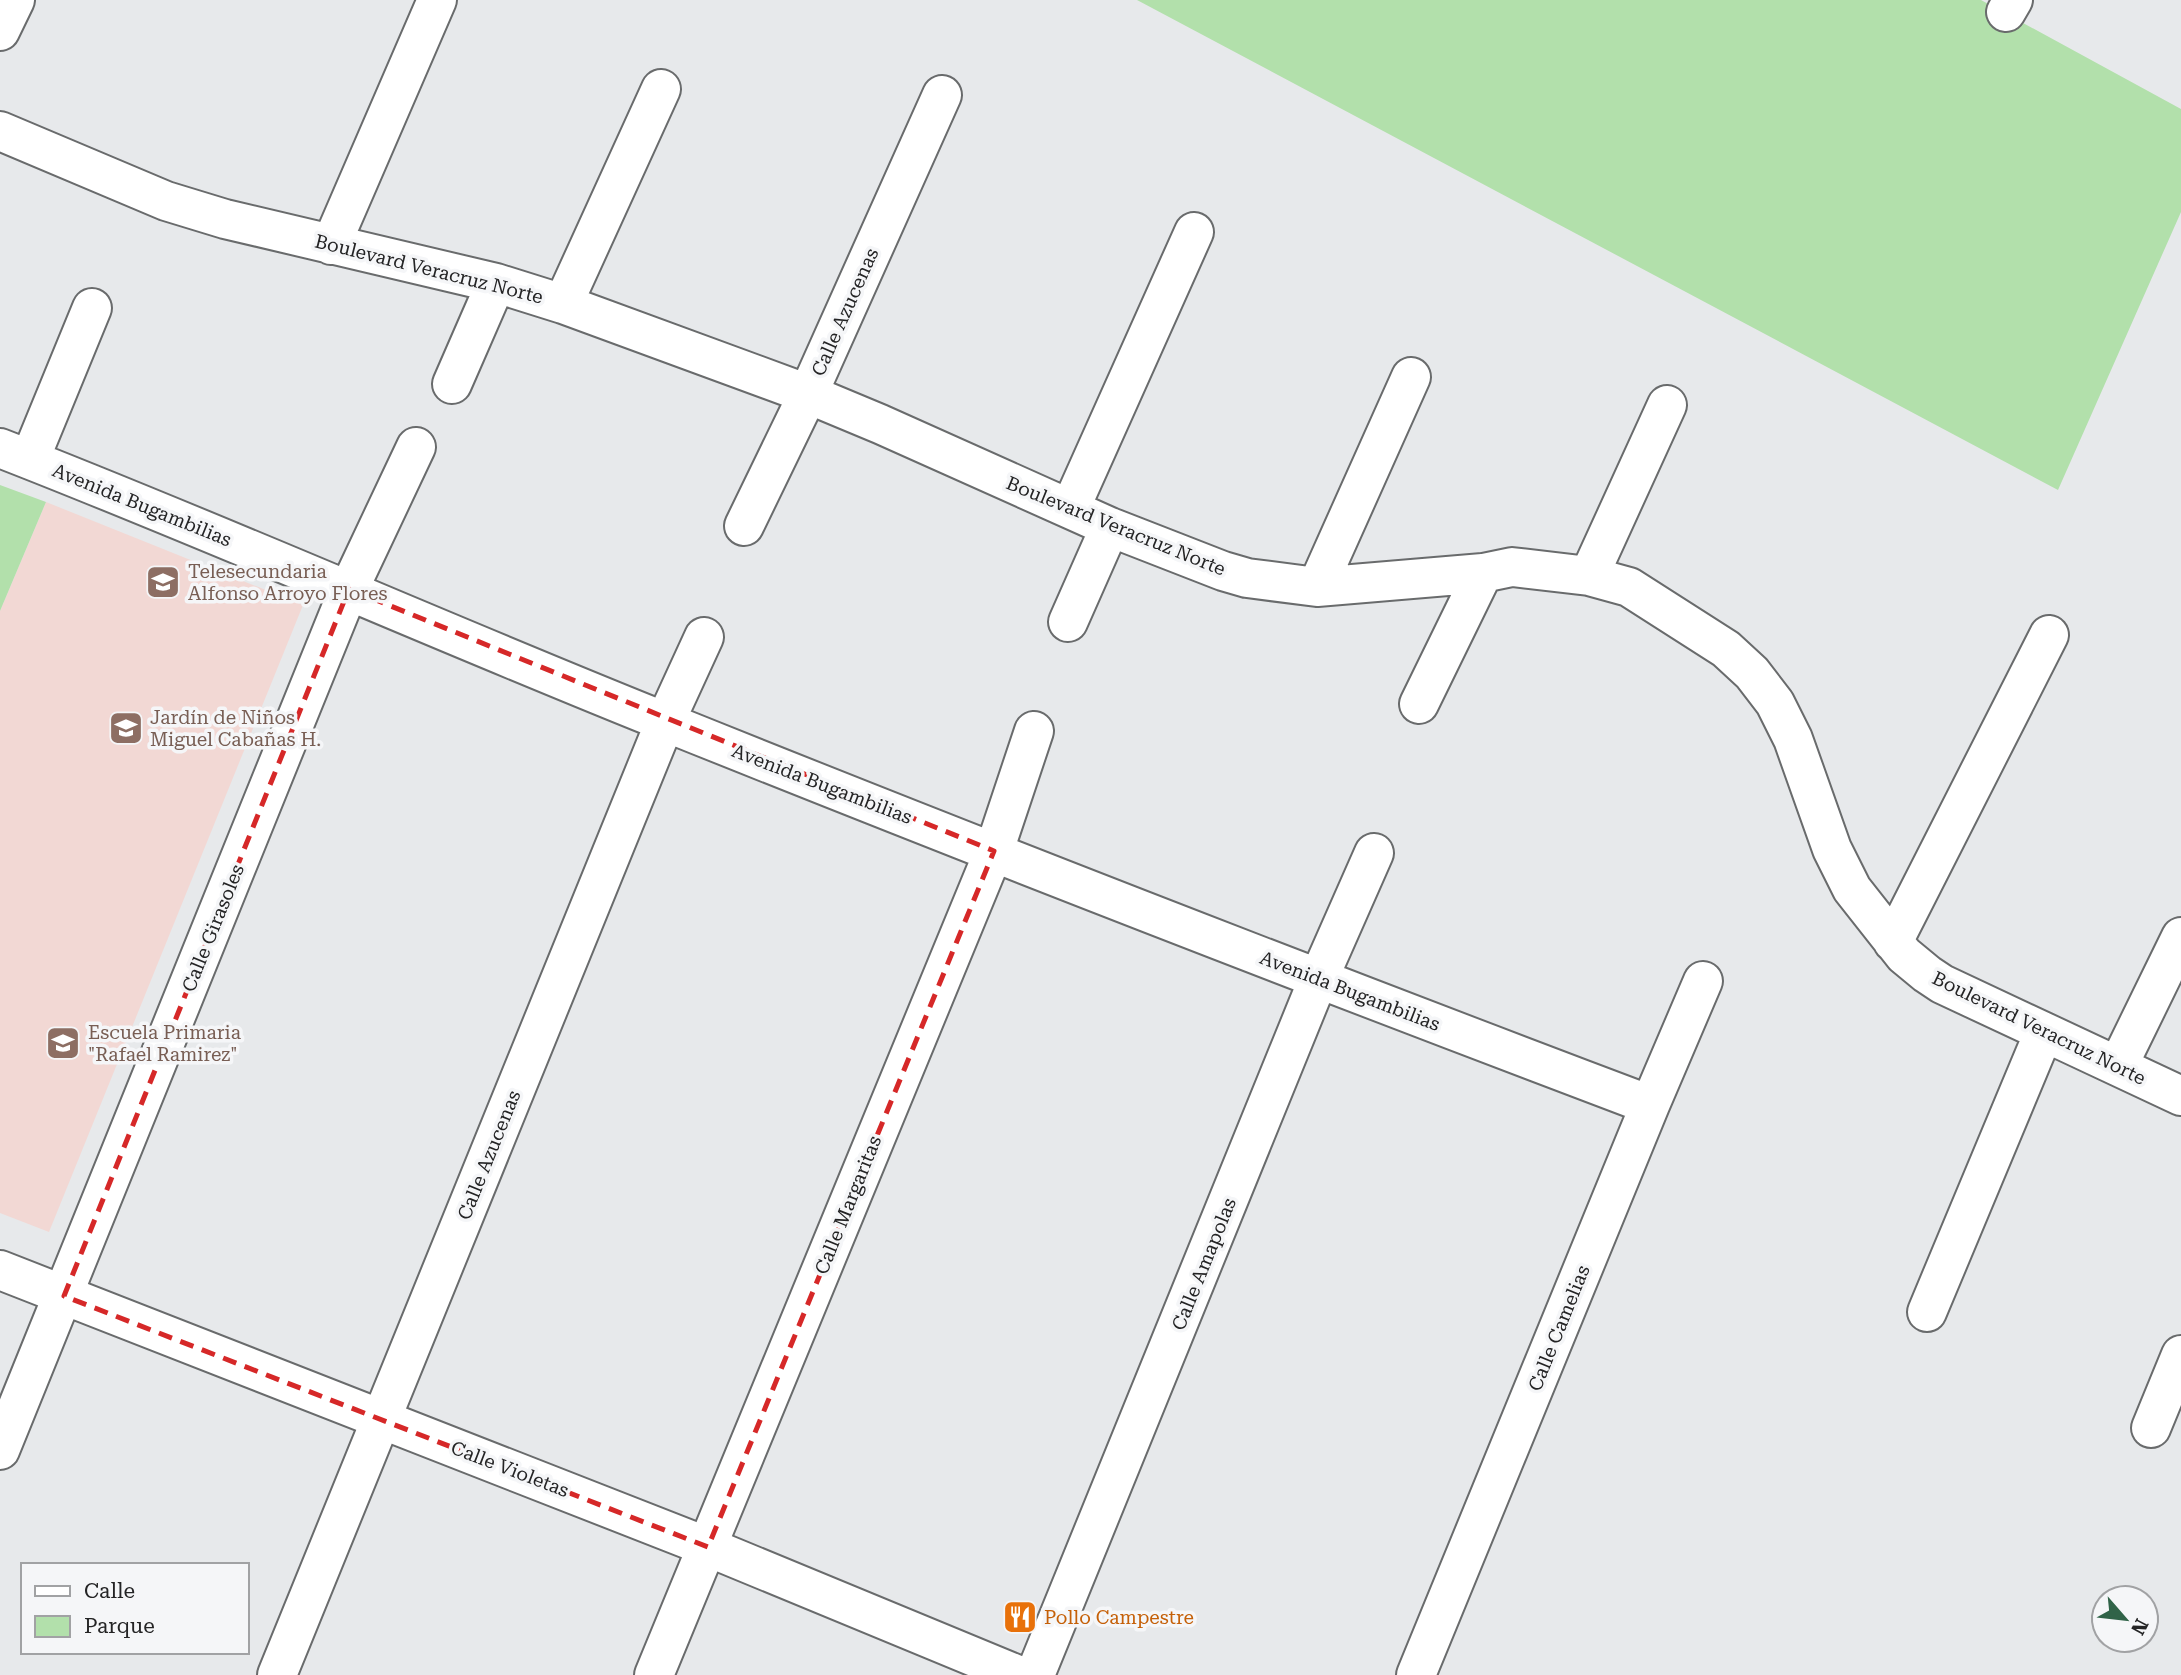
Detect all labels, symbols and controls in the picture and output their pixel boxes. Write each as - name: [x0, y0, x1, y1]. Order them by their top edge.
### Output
- street label: Boulevard Veracruz Norte: [312, 229, 546, 309]
- street label: Calle Azucenas: [806, 244, 884, 380]
- street label: Avenida Bugambilias: [49, 459, 235, 551]
- street label: Boulevard Veracruz Norte: [1003, 471, 1229, 581]
- place label: Telesecundaria Alfonso Arroyo Flores: [188, 560, 387, 605]
- school or university icon: Telesecundaria Alfonso Arroyo Flores: [144, 563, 182, 601]
- place label: Jardín de Niños Miguel Cabañas H.: [150, 706, 321, 751]
- school or university icon: Jardín de Niños Miguel Cabañas H.: [107, 709, 145, 747]
- street label: Avenida Bugambilias: [729, 739, 915, 829]
- street label: Calle Girasoles: [177, 861, 249, 995]
- street label: Avenida Bugambilias: [1257, 946, 1443, 1036]
- street label: Boulevard Veracruz Norte: [1929, 966, 2149, 1090]
- place label: Escuela Primaria "Rafael Ramirez": [88, 1021, 242, 1066]
- school or university icon: Escuela Primaria "Rafael Ramirez": [44, 1024, 82, 1062]
- street label: Calle Azucenas: [453, 1087, 525, 1223]
- street label: Calle Margaritas: [810, 1132, 886, 1278]
- street label: Calle Amapolas: [1167, 1194, 1241, 1334]
- street label: Calle Camelias: [1523, 1262, 1595, 1394]
- street label: Calle Violetas: [448, 1436, 572, 1502]
- legend: [21, 1563, 248, 1654]
- text: Calle: [84, 1579, 135, 1603]
- north arrow: [2090, 1584, 2160, 1654]
- restaurant icon: Pollo Campestre: [1001, 1598, 1039, 1636]
- place label: Pollo Campestre: [1044, 1606, 1194, 1629]
- text: Parque: [84, 1614, 155, 1638]
- text: N: [2126, 1615, 2153, 1639]

